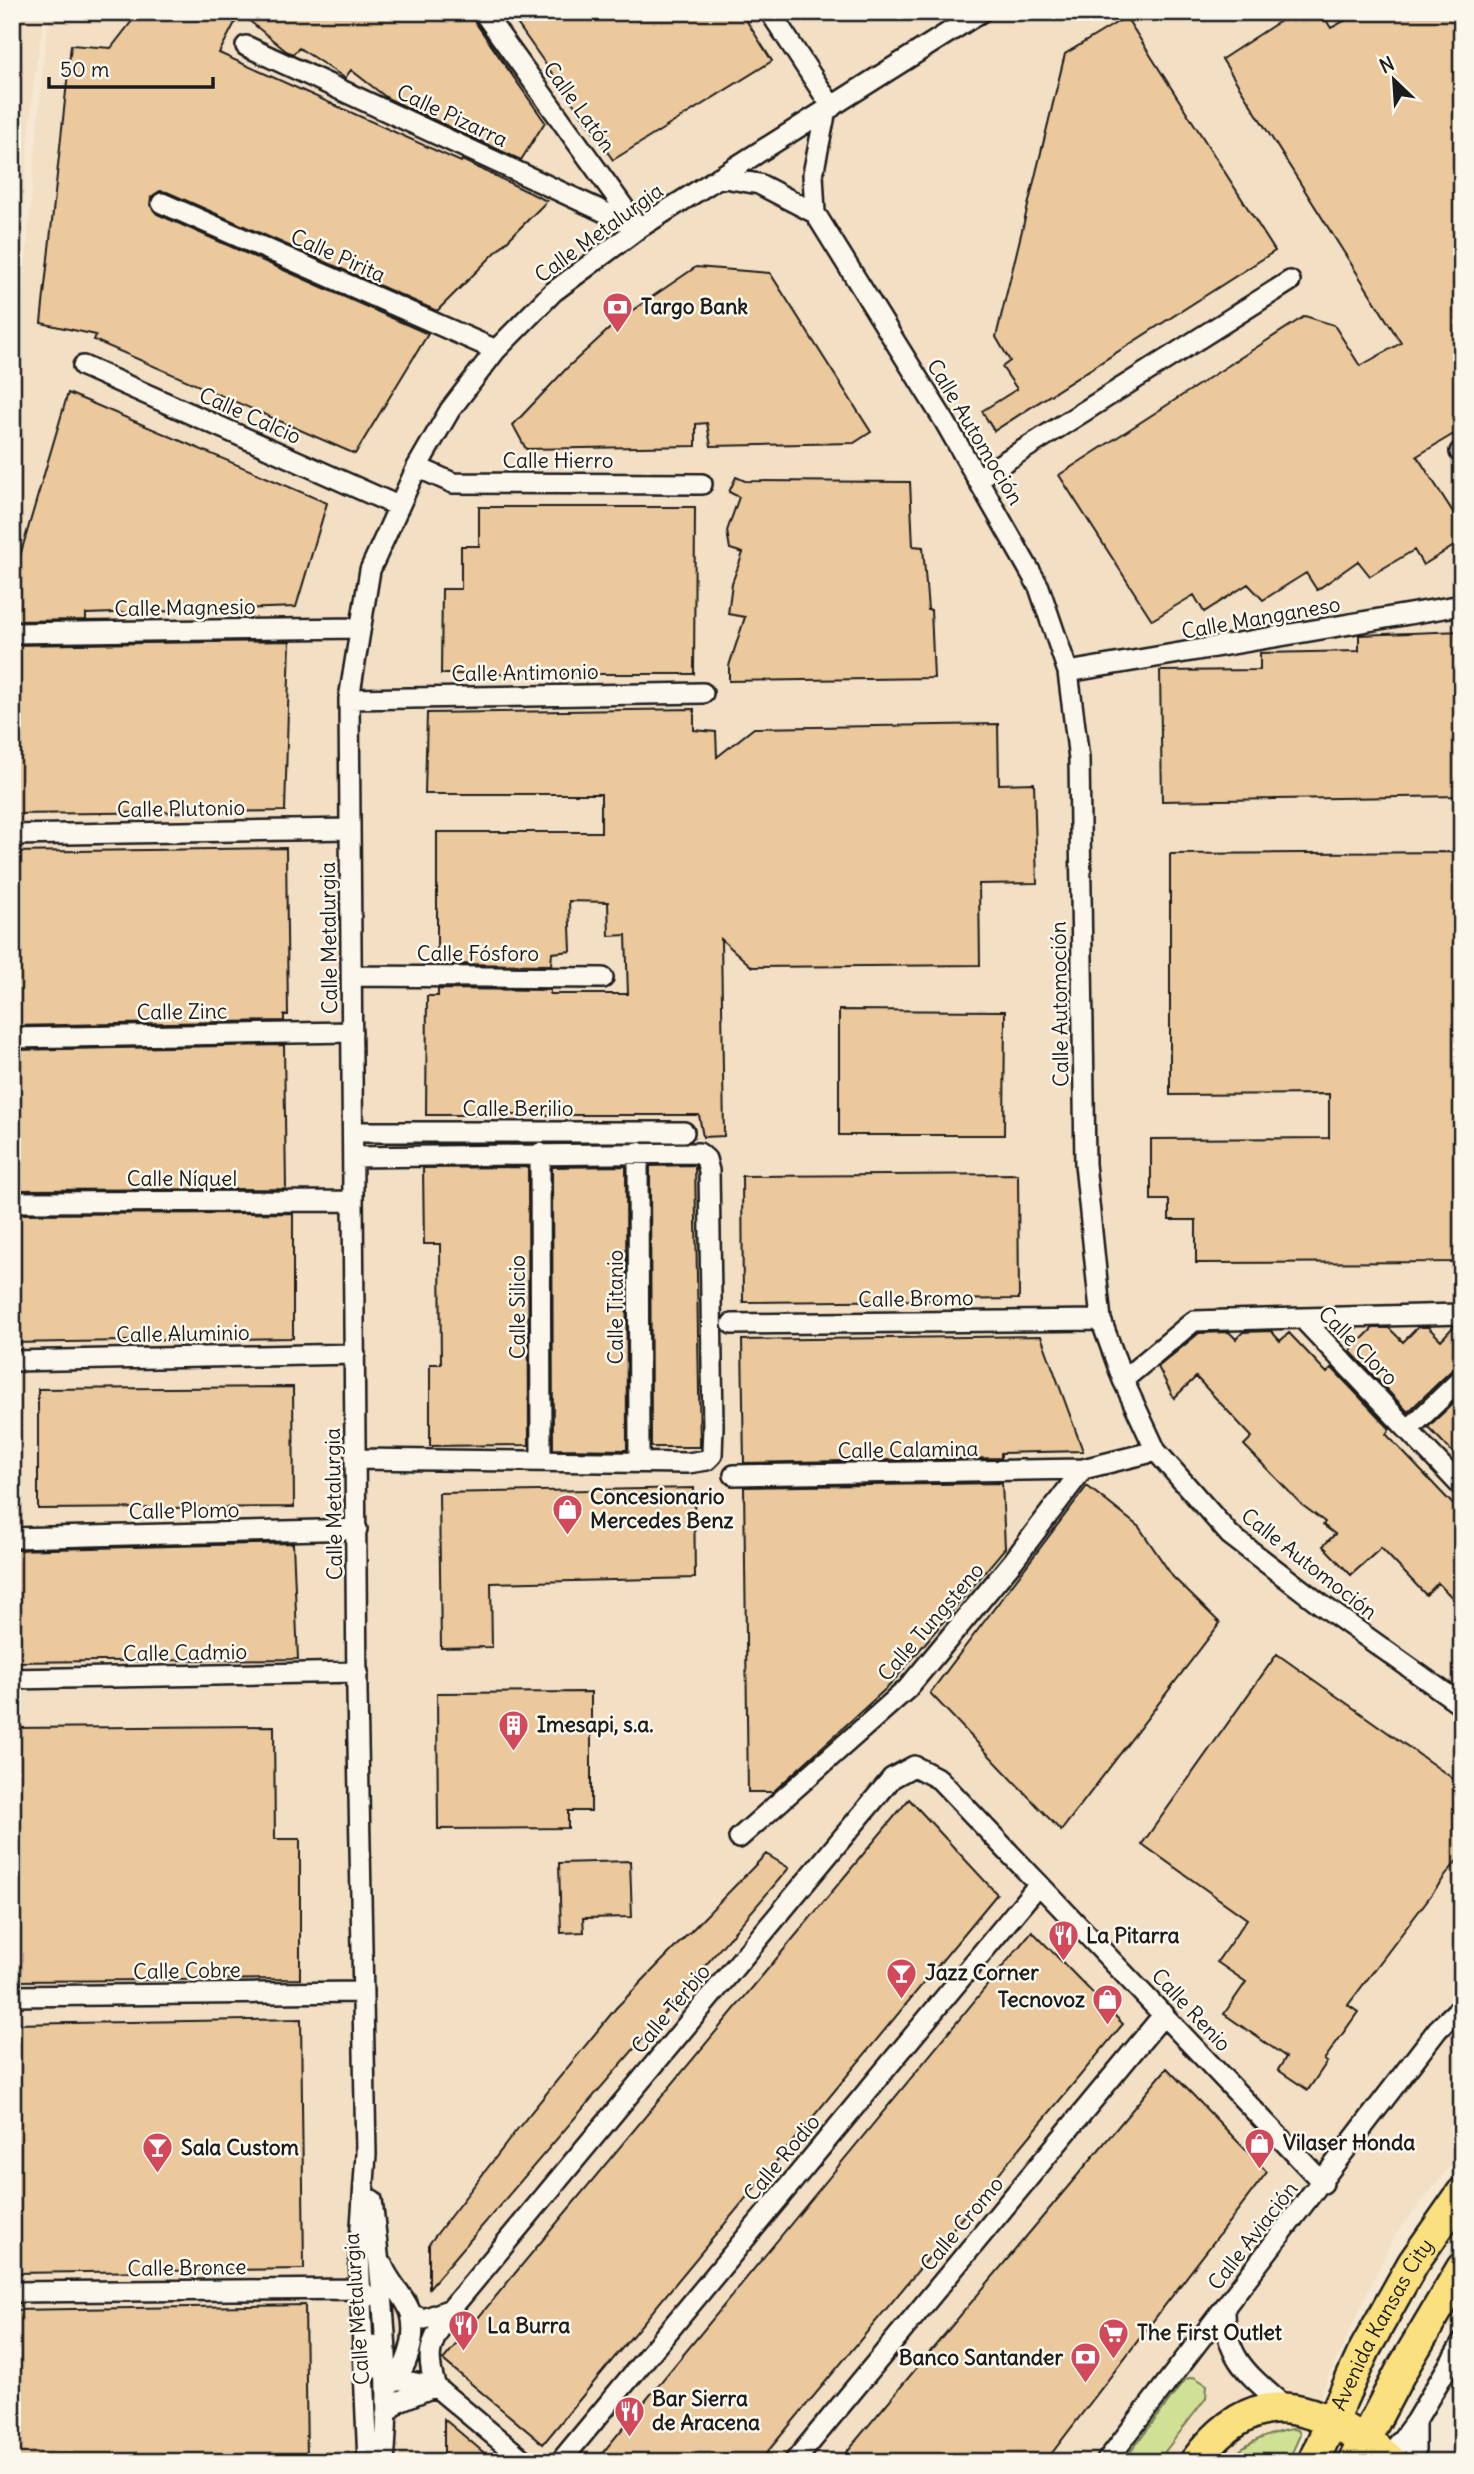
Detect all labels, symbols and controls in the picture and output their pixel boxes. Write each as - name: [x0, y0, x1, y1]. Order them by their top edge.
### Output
- scale bar: [49, 46, 214, 90]
- north arrow: [1358, 46, 1428, 116]
- text: N: [1376, 51, 1398, 78]
- text: 50 m: [60, 56, 109, 83]
- street label: Calle Latón: [537, 56, 621, 157]
- street label: Calle Pizarra: [392, 78, 512, 153]
- street label: Calle Metalurgia: [529, 177, 668, 288]
- street label: Calle Pirita: [287, 223, 390, 288]
- bank icon: Targo Bank: [601, 290, 635, 334]
- place label: Targo Bank: [641, 293, 748, 320]
- street label: Calle Automoción: [921, 354, 1030, 510]
- street label: Calle Calcio: [195, 381, 305, 450]
- street label: Calle Hierro: [502, 447, 614, 474]
- street label: Calle Manganeso: [1179, 590, 1343, 645]
- street label: Calle Magnesio: [114, 593, 256, 622]
- street label: Calle Antimonio: [451, 658, 599, 687]
- street label: Calle Plutonio: [117, 794, 245, 823]
- street label: Calle Metalurgia: [314, 862, 343, 1014]
- street label: Calle Automoción: [1045, 921, 1074, 1087]
- street label: Calle Fósforo: [417, 940, 539, 967]
- street label: Calle Zinc: [136, 997, 228, 1026]
- street label: Calle Berilio: [463, 1095, 573, 1122]
- street label: Calle Níquel: [127, 1165, 237, 1192]
- street label: Calle Titanio: [602, 1250, 629, 1364]
- street label: Calle Silicio: [504, 1255, 531, 1359]
- street label: Calle Bromo: [858, 1284, 974, 1313]
- street label: Calle Cloro: [1313, 1300, 1404, 1391]
- street label: Calle Aluminio: [116, 1319, 250, 1348]
- street label: Calle Metalurgia: [319, 1428, 348, 1580]
- street label: Calle Calamina: [837, 1435, 979, 1464]
- place label: Concesionario Mercedes Benz: [590, 1483, 734, 1534]
- shop icon: Concesionario Mercedes Benz: [550, 1492, 584, 1536]
- street label: Calle Plomo: [128, 1496, 240, 1525]
- street label: Calle Automoción: [1236, 1502, 1383, 1625]
- street label: Calle Tungsteno: [872, 1557, 990, 1687]
- street label: Calle Cadmio: [123, 1638, 247, 1667]
- building icon: Imesapi, s.a.: [497, 1708, 531, 1752]
- place label: Imesapi, s.a.: [537, 1711, 654, 1738]
- restaurant icon: La Pitarra: [1046, 1919, 1080, 1963]
- place label: La Pitarra: [1086, 1922, 1180, 1949]
- street label: Calle Cobre: [133, 1956, 241, 1985]
- bar icon: Jazz Corner: [885, 1956, 919, 2000]
- street label: Calle Terbio: [625, 1958, 716, 2059]
- place label: Jazz Corner: [925, 1959, 1039, 1986]
- street label: Calle Renio: [1146, 1962, 1237, 2057]
- shop icon: Tecnovoz: [1091, 1983, 1125, 2027]
- place label: Tecnovoz: [998, 1986, 1085, 2013]
- street label: Calle Rodio: [737, 2109, 826, 2207]
- shop icon: Vilaser Honda: [1243, 2126, 1277, 2170]
- place label: Vilaser Honda: [1283, 2129, 1415, 2156]
- bar icon: Sala Custom: [141, 2131, 175, 2175]
- place label: Sala Custom: [181, 2134, 300, 2161]
- street label: Calle Cromo: [914, 2171, 1009, 2277]
- street label: Calle Aviación: [1202, 2176, 1304, 2296]
- street label: Calle Metalurgia: [338, 2232, 375, 2386]
- street label: Avenida Kansas City: [1325, 2233, 1439, 2415]
- street label: Calle Bronce: [127, 2253, 247, 2282]
- restaurant icon: La Burra: [447, 2309, 481, 2353]
- place label: La Burra: [487, 2312, 570, 2339]
- supermarket icon: The First Outlet: [1097, 2316, 1131, 2360]
- place label: The First Outlet: [1137, 2319, 1283, 2346]
- bank icon: Banco Santander: [1069, 2341, 1103, 2385]
- place label: Banco Santander: [899, 2344, 1063, 2371]
- place label: Bar Sierra de Aracena: [652, 2385, 760, 2436]
- restaurant icon: Bar Sierra de Aracena: [612, 2394, 646, 2438]

